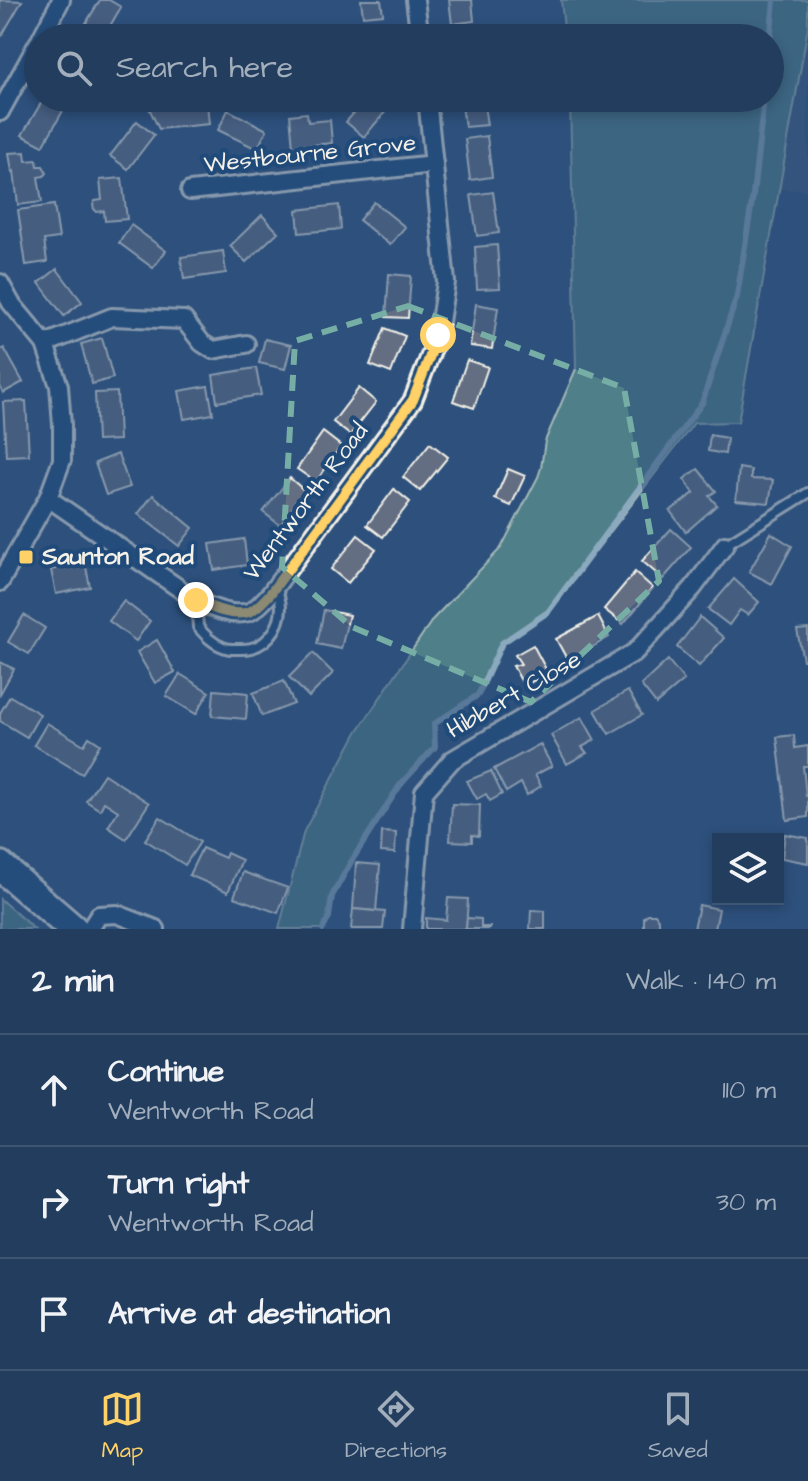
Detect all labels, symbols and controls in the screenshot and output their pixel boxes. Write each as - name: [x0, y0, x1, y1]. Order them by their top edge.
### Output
- search box: [24, 24, 784, 112]
- icon: search: [52, 46, 96, 90]
- text: Search here: [116, 47, 293, 89]
- street label: Westbourne Grove: [202, 126, 418, 182]
- route start: [420, 317, 456, 353]
- street label: Wentworth Road: [235, 416, 377, 588]
- place label: Saunton Road: [41, 540, 194, 574]
- marker: Saunton Road: [17, 548, 35, 566]
- route end: [178, 582, 214, 618]
- street label: Hibbert Close: [441, 643, 587, 747]
- map controls: [712, 833, 784, 905]
- button: layers: [712, 833, 784, 905]
- text: 2 min: [32, 957, 114, 1005]
- text: Walk · 140 m: [626, 963, 776, 999]
- text: Continue: [108, 1051, 224, 1093]
- icon: ahead: [32, 1068, 76, 1112]
- text: 110 m: [722, 1072, 776, 1108]
- text: Wentworth Road: [108, 1093, 314, 1129]
- text: Turn right: [108, 1163, 249, 1205]
- icon: right: [32, 1180, 76, 1224]
- text: 30 m: [716, 1184, 776, 1220]
- text: Wentworth Road: [108, 1205, 314, 1241]
- icon: arrive: [32, 1292, 76, 1336]
- text: Arrive at destination: [108, 1293, 390, 1335]
- tab: Map: [100, 1387, 144, 1466]
- tab: Directions: [345, 1387, 447, 1466]
- tab: Saved: [648, 1387, 708, 1466]

